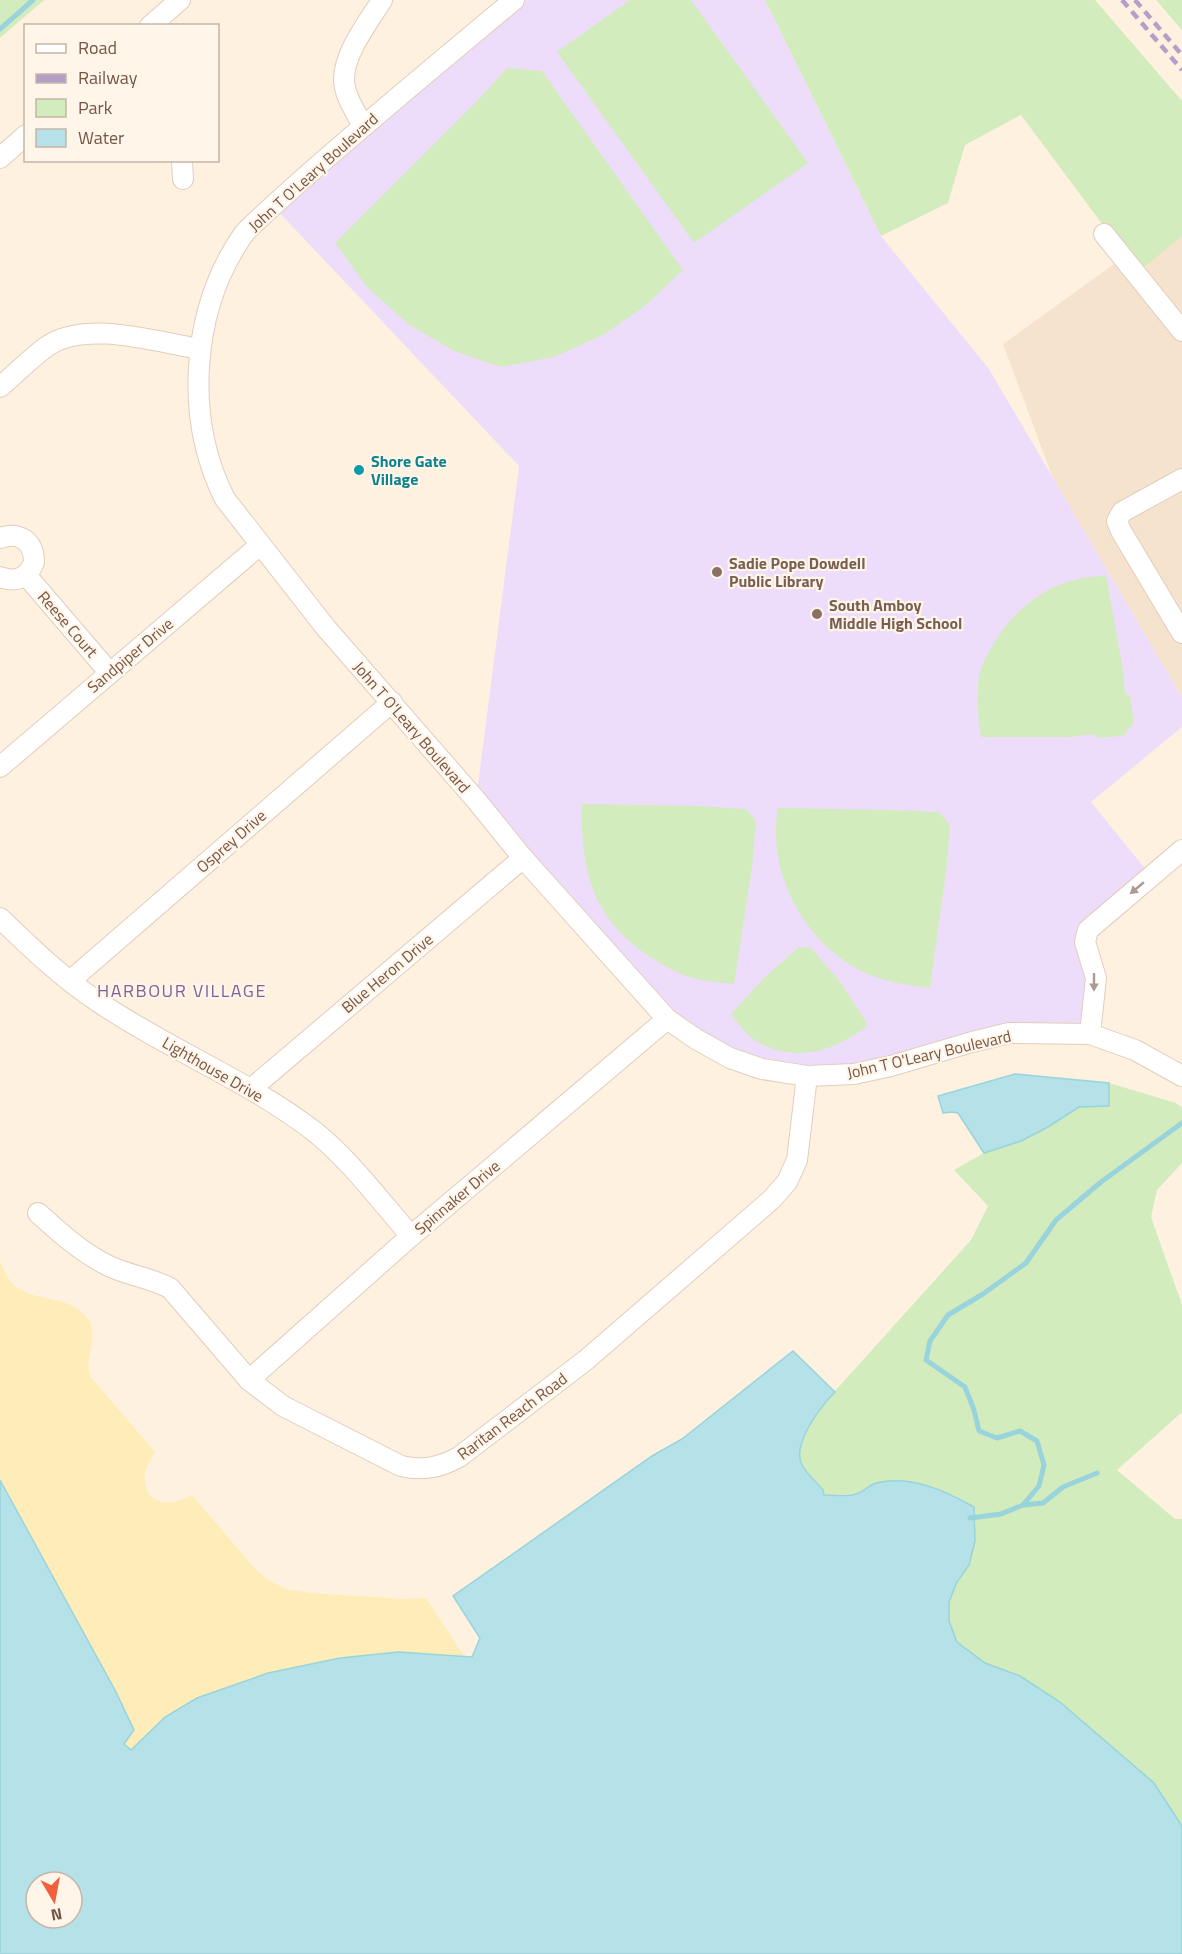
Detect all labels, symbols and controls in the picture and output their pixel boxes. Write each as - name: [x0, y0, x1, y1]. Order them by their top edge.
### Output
- legend: [24, 24, 219, 162]
- text: Road: [78, 34, 117, 61]
- text: Railway: [78, 64, 138, 91]
- text: Park: [78, 94, 113, 121]
- street label: John T O'Leary Boulevard: [243, 107, 383, 237]
- text: Water: [78, 124, 124, 151]
- place label: Shore Gate Village: [371, 449, 447, 491]
- marker: Shore Gate Village: [352, 463, 366, 477]
- place label: Sadie Pope Dowdell Public Library: [729, 551, 865, 593]
- marker: Sadie Pope Dowdell Public Library: [710, 565, 724, 579]
- street label: Reese Court: [32, 585, 104, 663]
- place label: South Amboy Middle High School: [829, 593, 962, 635]
- marker: South Amboy Middle High School: [810, 607, 824, 621]
- street label: Sandpiper Drive: [82, 612, 178, 698]
- street label: John T O'Leary Boulevard: [348, 656, 476, 798]
- street label: Osprey Drive: [191, 804, 271, 878]
- one-way arrow: [1130, 881, 1145, 894]
- street label: Blue Heron Drive: [336, 927, 438, 1019]
- one-way arrow: [1089, 972, 1099, 991]
- district label: HARBOUR VILLAGE: [97, 977, 267, 1004]
- street label: John T O'Leary Boulevard: [845, 1023, 1013, 1085]
- street label: Lighthouse Drive: [158, 1030, 268, 1108]
- street label: Spinnaker Drive: [409, 1154, 505, 1240]
- street label: Raritan Reach Road: [452, 1367, 572, 1465]
- north arrow: [24, 1870, 84, 1930]
- text: N: [49, 1902, 64, 1928]

